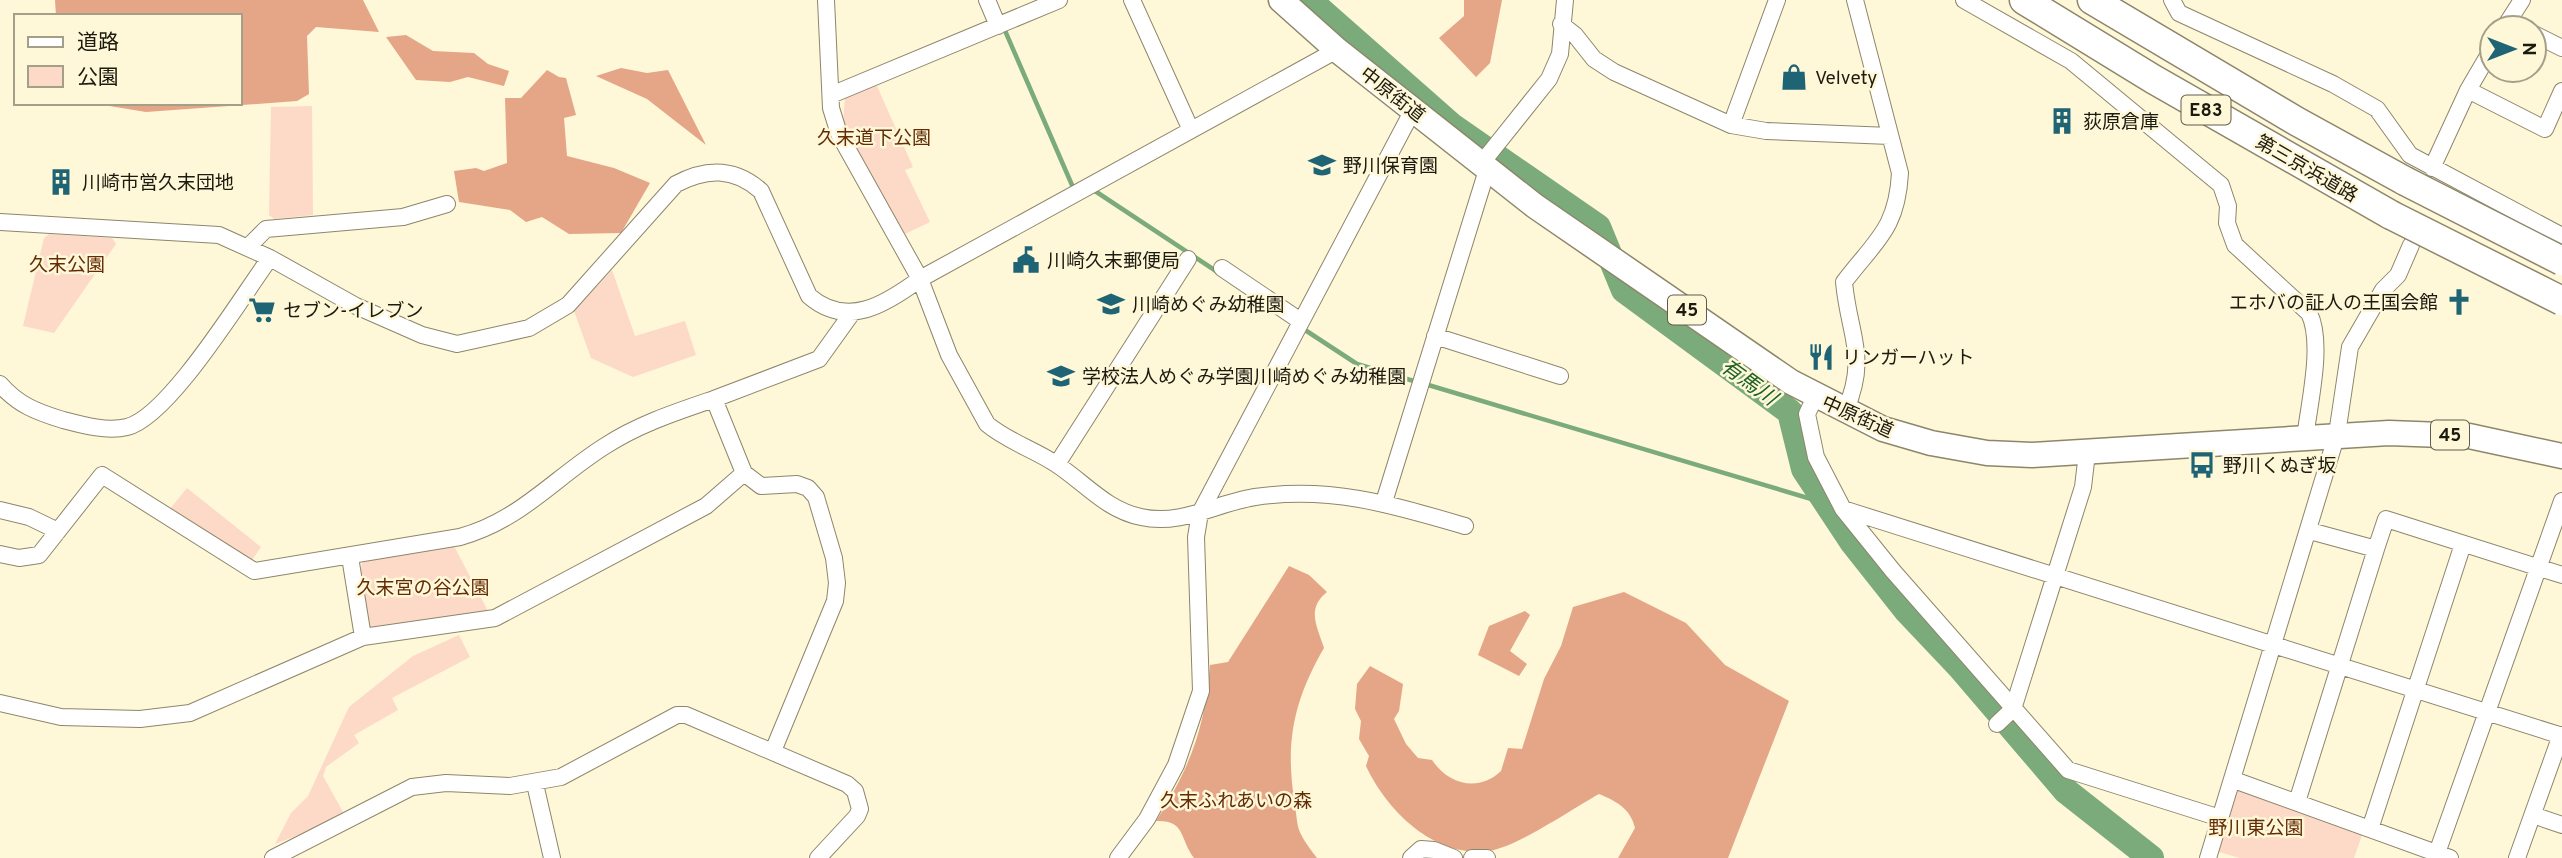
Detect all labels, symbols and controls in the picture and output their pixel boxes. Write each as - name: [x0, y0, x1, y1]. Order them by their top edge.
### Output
- legend: [14, 14, 242, 105]
- north arrow: [2478, 14, 2548, 84]
- text: 道路: [77, 30, 119, 57]
- text: N: [2516, 42, 2540, 56]
- shop icon: Velvety: [1779, 62, 1809, 92]
- street label: 中原街道: [1354, 63, 1429, 128]
- text: 公園: [77, 65, 119, 92]
- place label: Velvety: [1815, 67, 1877, 91]
- road number: E83: [2182, 96, 2230, 124]
- building icon: 荻原倉庫: [2047, 106, 2077, 136]
- place label: 荻原倉庫: [2083, 111, 2159, 135]
- park label: 久末道下公園: [817, 127, 931, 151]
- street label: 第三京浜道路: [2251, 131, 2361, 209]
- school or university icon: 野川保育園: [1307, 150, 1337, 180]
- place label: 野川保育園: [1343, 155, 1438, 179]
- building icon: 川崎市営久末団地: [46, 167, 76, 197]
- place label: 川崎市営久末団地: [82, 172, 234, 196]
- public building icon: 川崎久末郵便局: [1011, 245, 1041, 275]
- place label: 川崎久末郵便局: [1047, 250, 1180, 274]
- park label: 久末公園: [29, 254, 105, 278]
- church icon: エホバの証人の王国会館: [2444, 287, 2474, 317]
- school or university icon: 川崎めぐみ幼稚園: [1096, 289, 1126, 319]
- place label: エホバの証人の王国会館: [2229, 292, 2438, 316]
- place label: 川崎めぐみ幼稚園: [1132, 294, 1285, 318]
- supermarket icon: セブン-イレブン: [247, 295, 277, 325]
- road number: 45: [1668, 296, 1706, 324]
- place label: セブン-イレブン: [283, 300, 424, 324]
- restaurant icon: リンガーハット: [1806, 342, 1836, 372]
- place label: リンガーハット: [1842, 347, 1975, 371]
- water label: 有馬川: [1715, 354, 1783, 414]
- school or university icon: 学校法人めぐみ学園川崎めぐみ幼稚園: [1046, 361, 1076, 391]
- place label: 学校法人めぐみ学園川崎めぐみ幼稚園: [1082, 366, 1406, 390]
- street label: 中原街道: [1818, 391, 1897, 444]
- road number: 45: [2431, 421, 2469, 450]
- bus stop icon: 野川くぬぎ坂: [2187, 450, 2217, 480]
- place label: 野川くぬぎ坂: [2223, 455, 2337, 479]
- park label: 久末宮の谷公園: [356, 577, 490, 601]
- park label: 久末ふれあいの森: [1160, 790, 1312, 814]
- park label: 野川東公園: [2208, 817, 2304, 841]

